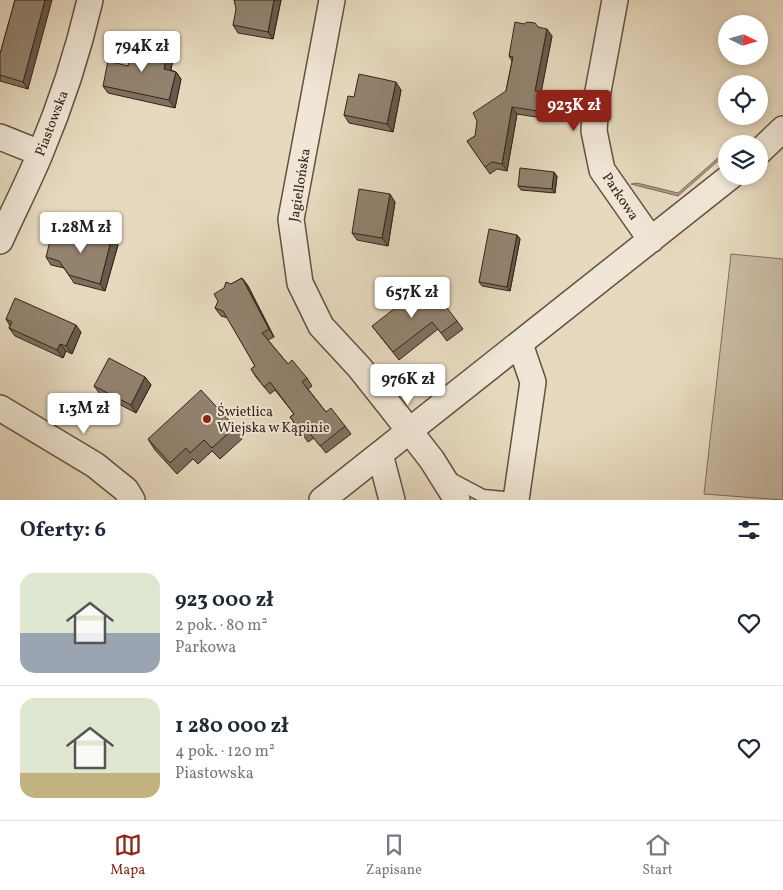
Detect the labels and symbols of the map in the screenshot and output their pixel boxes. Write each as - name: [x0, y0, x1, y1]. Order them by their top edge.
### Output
- north arrow: [718, 15, 768, 65]
- pin: 794K zł: [96, 30, 188, 73]
- street label: Piastowska: [31, 88, 74, 159]
- pin: 923K zł: [528, 90, 620, 132]
- street label: Jagiellońska: [285, 147, 316, 223]
- street label: Parkowa: [597, 169, 643, 224]
- pin: 1.28M zł: [29, 212, 133, 254]
- pin: 657K zł: [366, 276, 458, 319]
- pin: 976K zł: [362, 364, 454, 406]
- pin: 1.3M zł: [38, 392, 130, 435]
- place label: Świetlica Wiejska w Kąpinie: [217, 402, 330, 438]
- marker: Świetlica Wiejska w Kąpinie: [201, 413, 213, 425]

